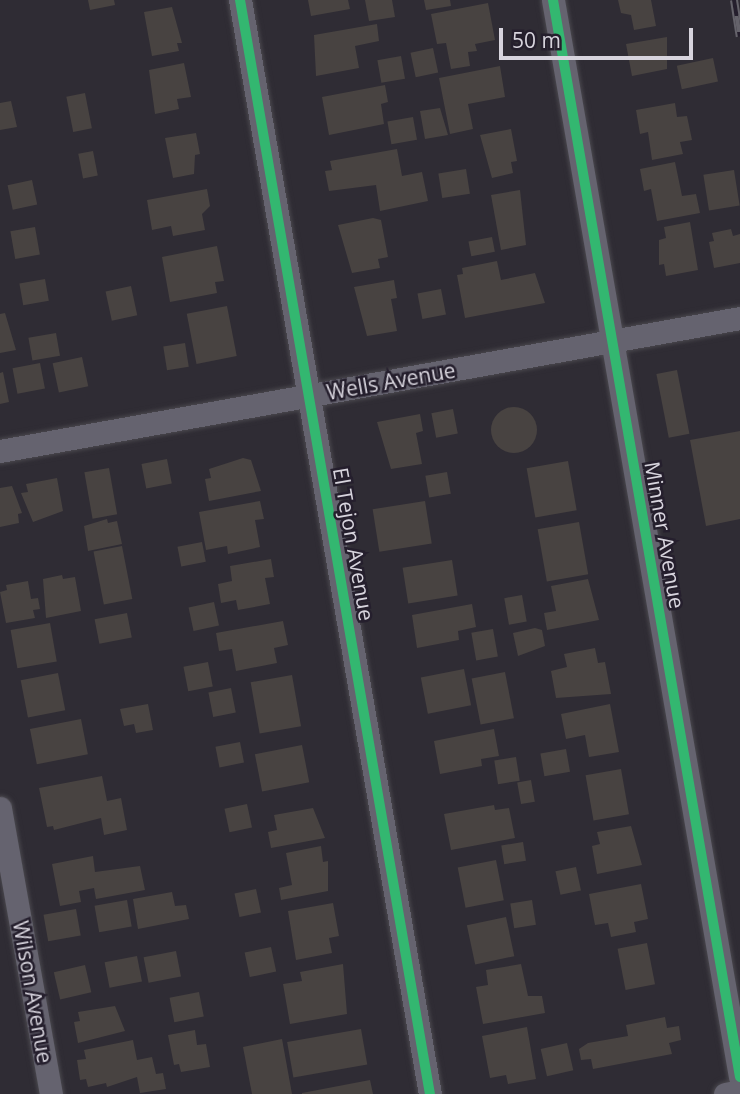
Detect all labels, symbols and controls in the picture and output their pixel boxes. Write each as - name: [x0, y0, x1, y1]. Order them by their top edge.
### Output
- scale bar: [502, 14, 696, 58]
- text: 50 m: [512, 26, 561, 54]
- street label: Wells Avenue: [325, 357, 457, 405]
- street label: Minner Avenue: [640, 459, 690, 611]
- street label: El Tejon Avenue: [328, 465, 380, 623]
- street label: Wilson Avenue: [8, 919, 58, 1065]

